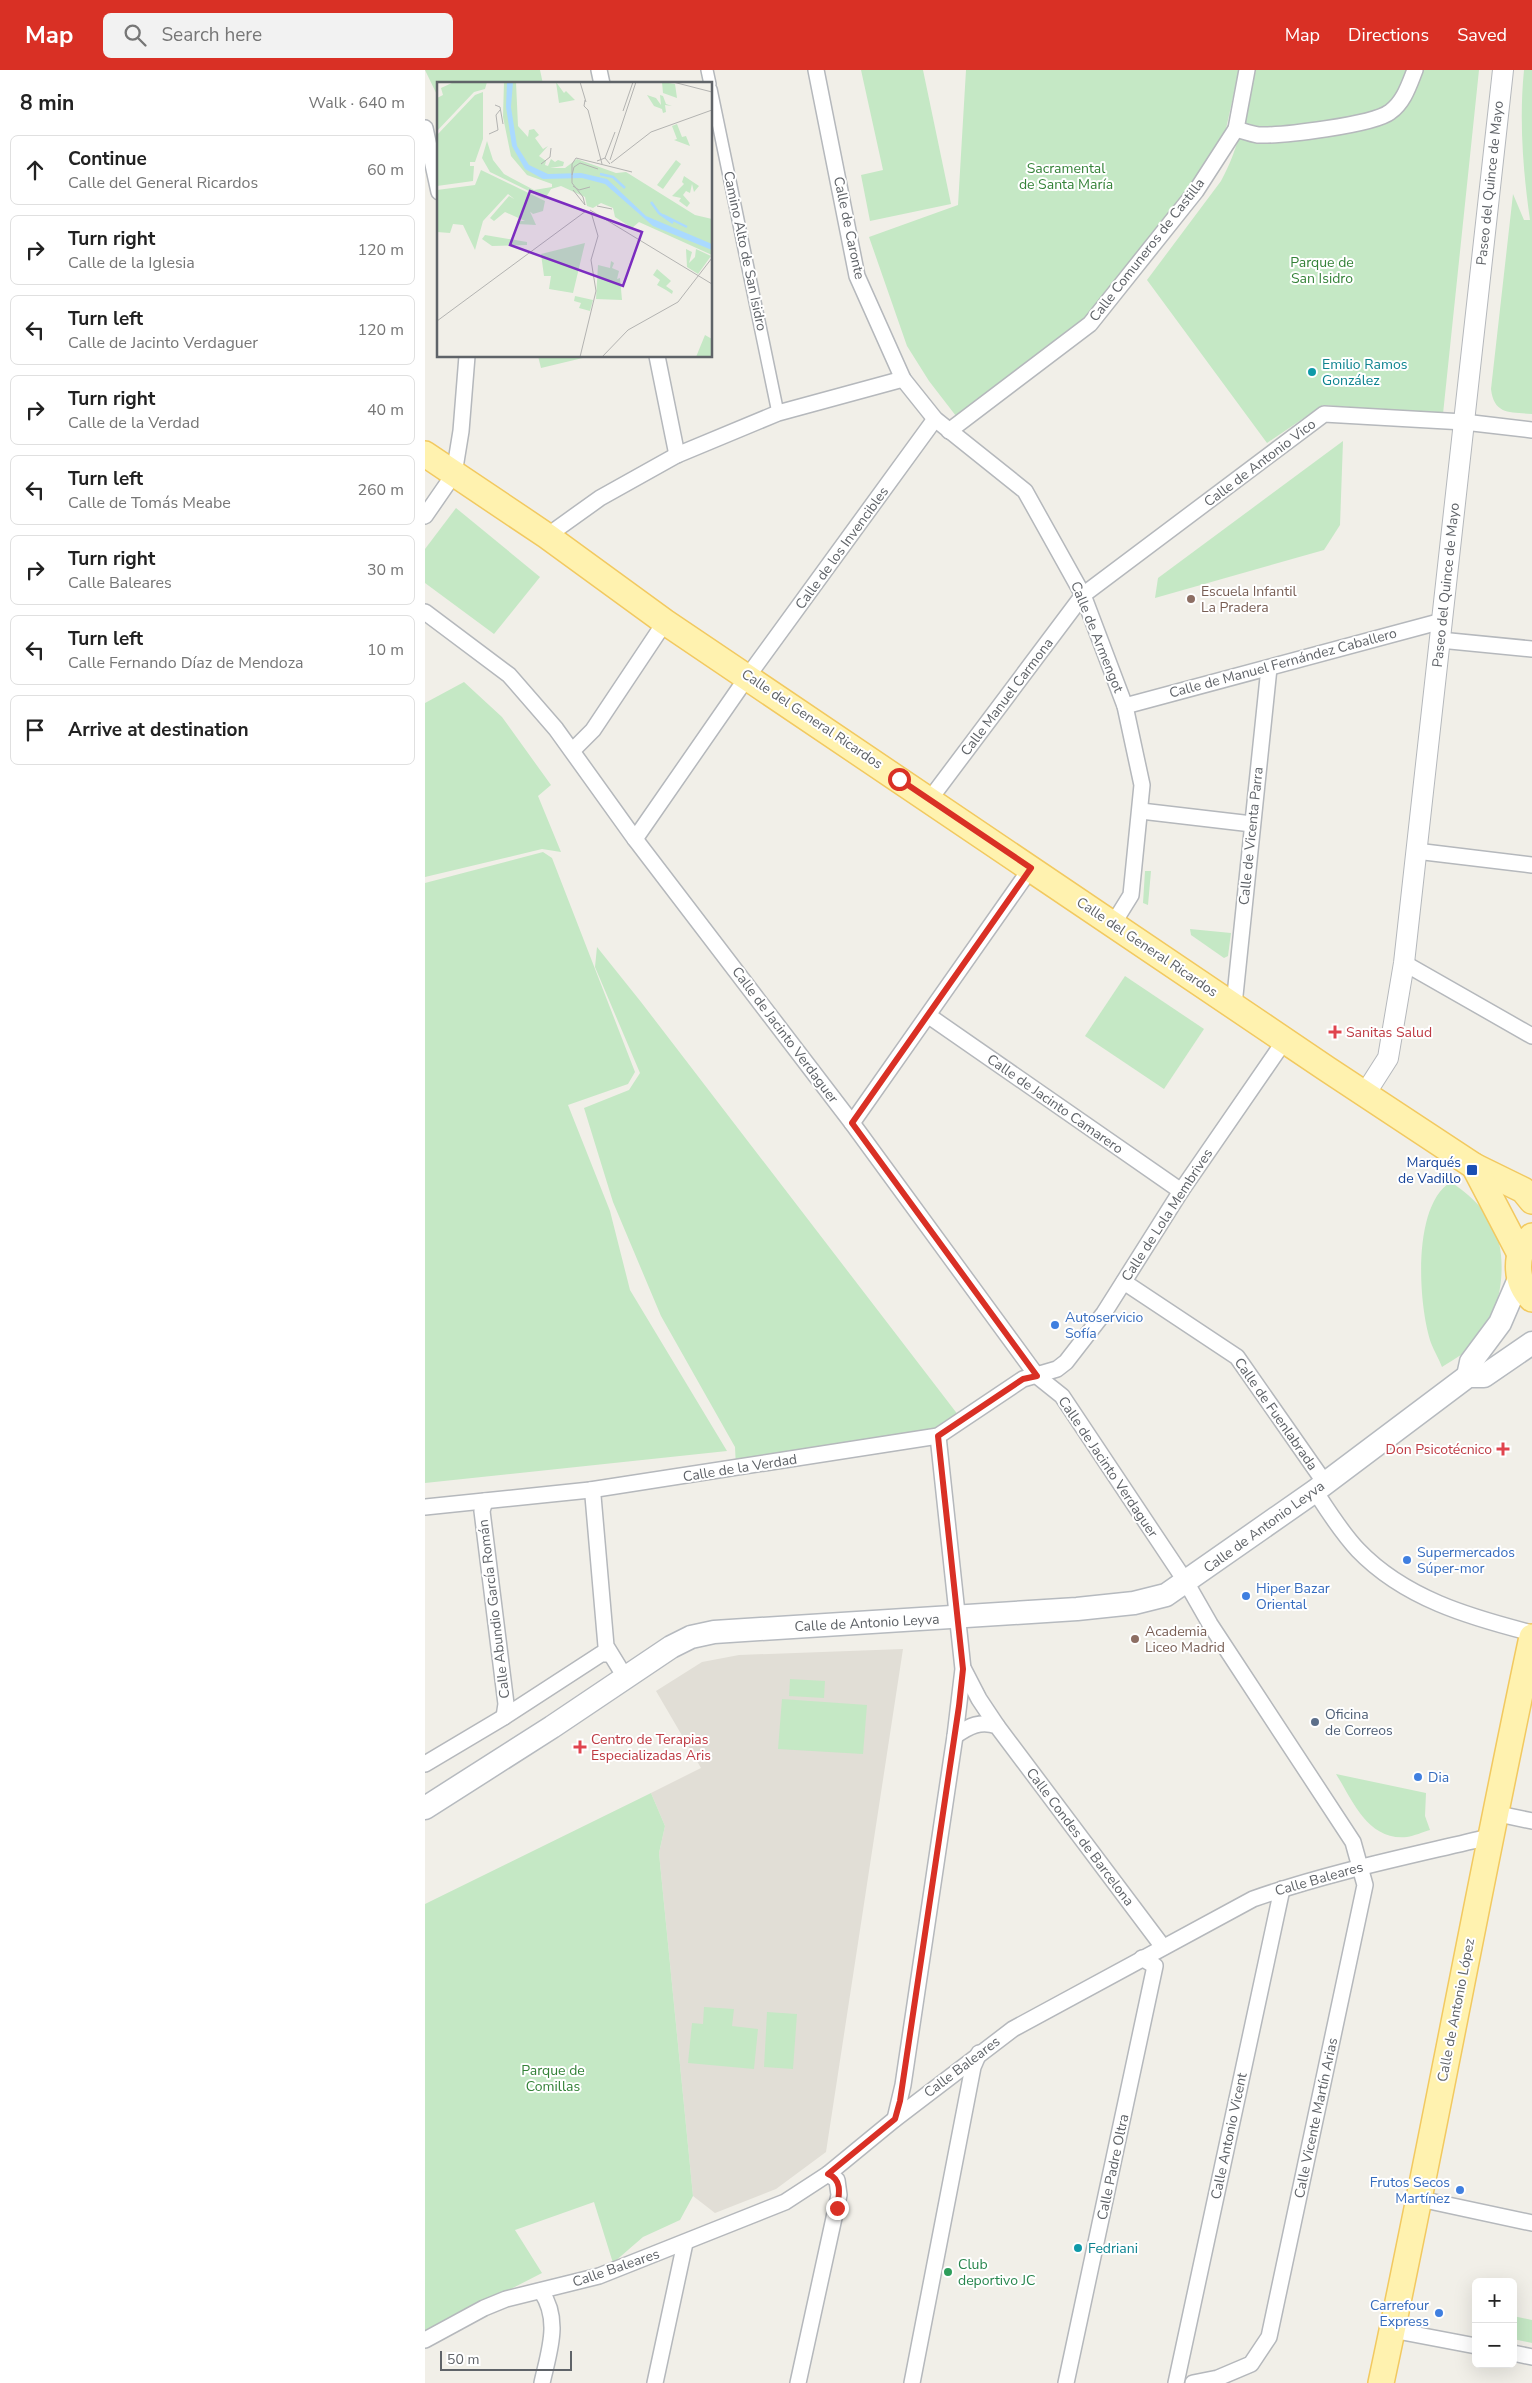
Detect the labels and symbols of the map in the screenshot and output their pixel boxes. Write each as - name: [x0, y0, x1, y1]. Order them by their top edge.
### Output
- inset map: [437, 82, 713, 358]
- street label: Paseo del Quince de Mayo: [1472, 100, 1508, 266]
- park label: Sacramental de Santa María: [1019, 159, 1113, 194]
- street label: Camino Alto de San Isidro: [719, 169, 771, 333]
- street label: Calle Comuneros de Castilla: [1085, 174, 1209, 326]
- street label: Calle de Caronte: [829, 175, 869, 281]
- park label: Parque de San Isidro: [1290, 253, 1354, 288]
- place label: Emilio Ramos González: [1322, 355, 1408, 390]
- marker: Emilio Ramos González: [1306, 366, 1318, 378]
- street label: Calle de Antonio Vico: [1200, 415, 1320, 511]
- street label: Calle de los Invencibles: [791, 483, 893, 613]
- street label: Paseo del Quince de Mayo: [1428, 502, 1464, 668]
- street label: Calle de Armengot: [1066, 578, 1128, 696]
- place label: Escuela Infantil La Pradera: [1201, 582, 1297, 617]
- marker: Escuela Infantil La Pradera: [1185, 593, 1197, 605]
- street label: Calle de Manuel Fernández Caballero: [1167, 623, 1399, 703]
- street label: Calle Manuel Carmona: [956, 634, 1058, 760]
- street label: Calle del General Ricardos: [738, 665, 887, 774]
- street label: Calle de Vicenta Parra: [1234, 766, 1268, 906]
- route start: [888, 768, 911, 791]
- street label: Calle del General Ricardos: [1073, 893, 1222, 1002]
- street label: Calle de Jacinto Verdaguer: [727, 963, 843, 1107]
- place label: Sanitas Salud: [1346, 1023, 1432, 1042]
- marker: Sanitas Salud: [1328, 1025, 1342, 1039]
- street label: Calle de Jacinto Camarero: [983, 1050, 1127, 1158]
- street label: Calle de Lola Membrives: [1117, 1145, 1217, 1285]
- place label: Marqués de Vadillo: [1398, 1153, 1461, 1188]
- marker: Marqués de Vadillo: [1465, 1163, 1479, 1177]
- place label: Autoservicio Sofía: [1065, 1308, 1143, 1343]
- marker: Autoservicio Sofía: [1049, 1319, 1061, 1331]
- street label: Calle de Fuenlabrada: [1230, 1354, 1322, 1474]
- street label: Calle de Jacinto Verdaguer: [1054, 1393, 1162, 1541]
- place label: Don Psicotécnico: [1386, 1440, 1492, 1459]
- marker: Don Psicotécnico: [1496, 1442, 1510, 1456]
- street label: Calle de la Verdad: [682, 1450, 798, 1486]
- street label: Calle de Antonio Leyva: [1200, 1477, 1328, 1577]
- street label: Calle Abundio García Román: [474, 1518, 514, 1700]
- place label: Supermercados Súper-mor: [1417, 1543, 1515, 1578]
- marker: Supermercados Súper-mor: [1401, 1554, 1413, 1566]
- place label: Hiper Bazar Oriental: [1256, 1579, 1330, 1614]
- marker: Hiper Bazar Oriental: [1240, 1590, 1252, 1602]
- street label: Calle de Antonio Leyva: [794, 1610, 940, 1636]
- place label: Academia Liceo Madrid: [1145, 1622, 1225, 1657]
- marker: Academia Liceo Madrid: [1129, 1633, 1141, 1645]
- place label: Oficina de Correos: [1325, 1705, 1393, 1740]
- marker: Oficina de Correos: [1309, 1716, 1321, 1728]
- place label: Centro de Terapias Especializadas Aris: [591, 1730, 711, 1765]
- marker: Centro de Terapias Especializadas Aris: [573, 1740, 587, 1754]
- street label: Calle Condes de Barcelona: [1022, 1764, 1138, 1910]
- place label: Dia: [1428, 1768, 1449, 1787]
- marker: Dia: [1412, 1771, 1424, 1783]
- street label: Calle Baleares: [1273, 1857, 1366, 1901]
- street label: Calle de Antonio López: [1433, 1936, 1479, 2083]
- street label: Calle Baleares: [920, 2032, 1004, 2102]
- street label: Calle Vicente Martín Arias: [1290, 2036, 1342, 2200]
- park label: Parque de Comillas: [521, 2061, 585, 2096]
- street label: Calle Antonio Vicent: [1206, 2071, 1252, 2201]
- street label: Calle Padre Oltra: [1092, 2112, 1134, 2222]
- place label: Frutos Secos Martínez: [1370, 2173, 1451, 2208]
- marker: Frutos Secos Martínez: [1454, 2184, 1466, 2196]
- route end: [826, 2197, 849, 2220]
- place label: Fedriani: [1088, 2239, 1138, 2258]
- marker: Fedriani: [1072, 2242, 1084, 2254]
- street label: Calle Baleares: [570, 2244, 662, 2292]
- place label: Club deportivo JC: [958, 2255, 1036, 2290]
- marker: Club deportivo JC: [942, 2266, 954, 2278]
- place label: Carrefour Express: [1370, 2296, 1429, 2331]
- marker: Carrefour Express: [1433, 2307, 1445, 2319]
- scale bar: [440, 2348, 573, 2371]

